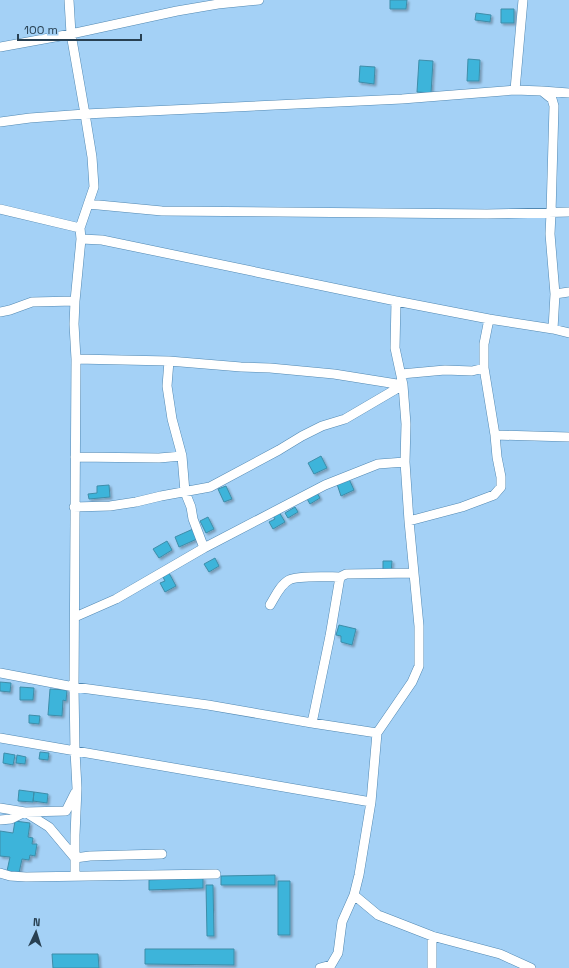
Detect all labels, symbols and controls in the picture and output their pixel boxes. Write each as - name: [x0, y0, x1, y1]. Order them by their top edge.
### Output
- scale bar: [18, 16, 141, 42]
- text: 100 m: [24, 22, 58, 38]
- north arrow: [16, 912, 56, 952]
- text: N: [33, 915, 41, 929]

